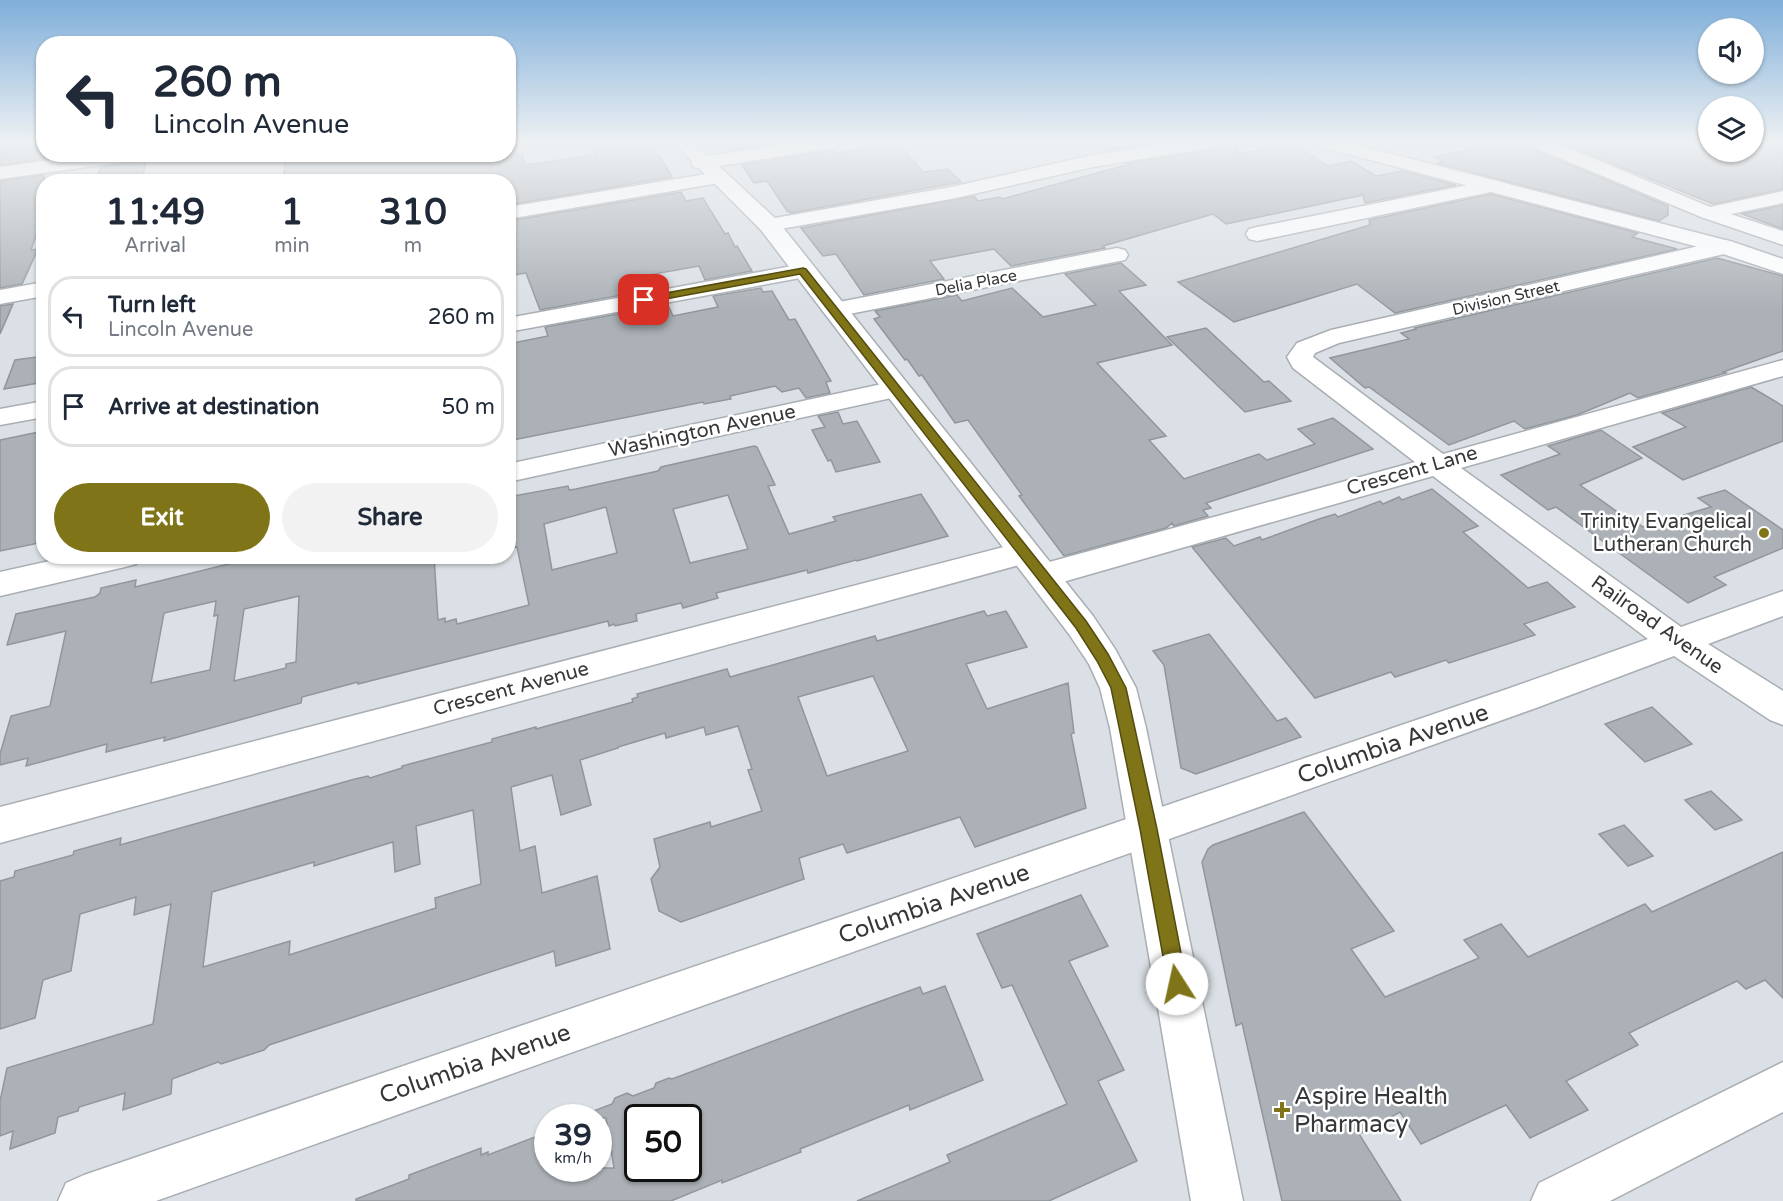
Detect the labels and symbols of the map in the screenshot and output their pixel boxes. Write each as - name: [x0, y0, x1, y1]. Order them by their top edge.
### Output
- street label: Delia Place: [933, 265, 1019, 301]
- pin: [618, 274, 669, 325]
- street label: Division Street: [1450, 276, 1562, 320]
- street label: Washington Avenue: [606, 399, 798, 463]
- street label: Crescent Lane: [1344, 441, 1480, 501]
- place label: Trinity Evangelical Lutheran Church: [1581, 510, 1752, 557]
- marker: Trinity Evangelical Lutheran Church: [1757, 526, 1771, 540]
- street label: Railroad Avenue: [1586, 571, 1728, 679]
- street label: Crescent Avenue: [430, 657, 592, 721]
- street label: Columbia Avenue: [1294, 698, 1492, 790]
- street label: Columbia Avenue: [835, 858, 1033, 950]
- position arrow: [1145, 952, 1209, 1016]
- street label: Columbia Avenue: [376, 1018, 574, 1110]
- place label: Aspire Health Pharmacy: [1294, 1082, 1448, 1139]
- marker: Aspire Health Pharmacy: [1275, 1103, 1289, 1117]
- speed limit sign: 50: [624, 1104, 702, 1182]

